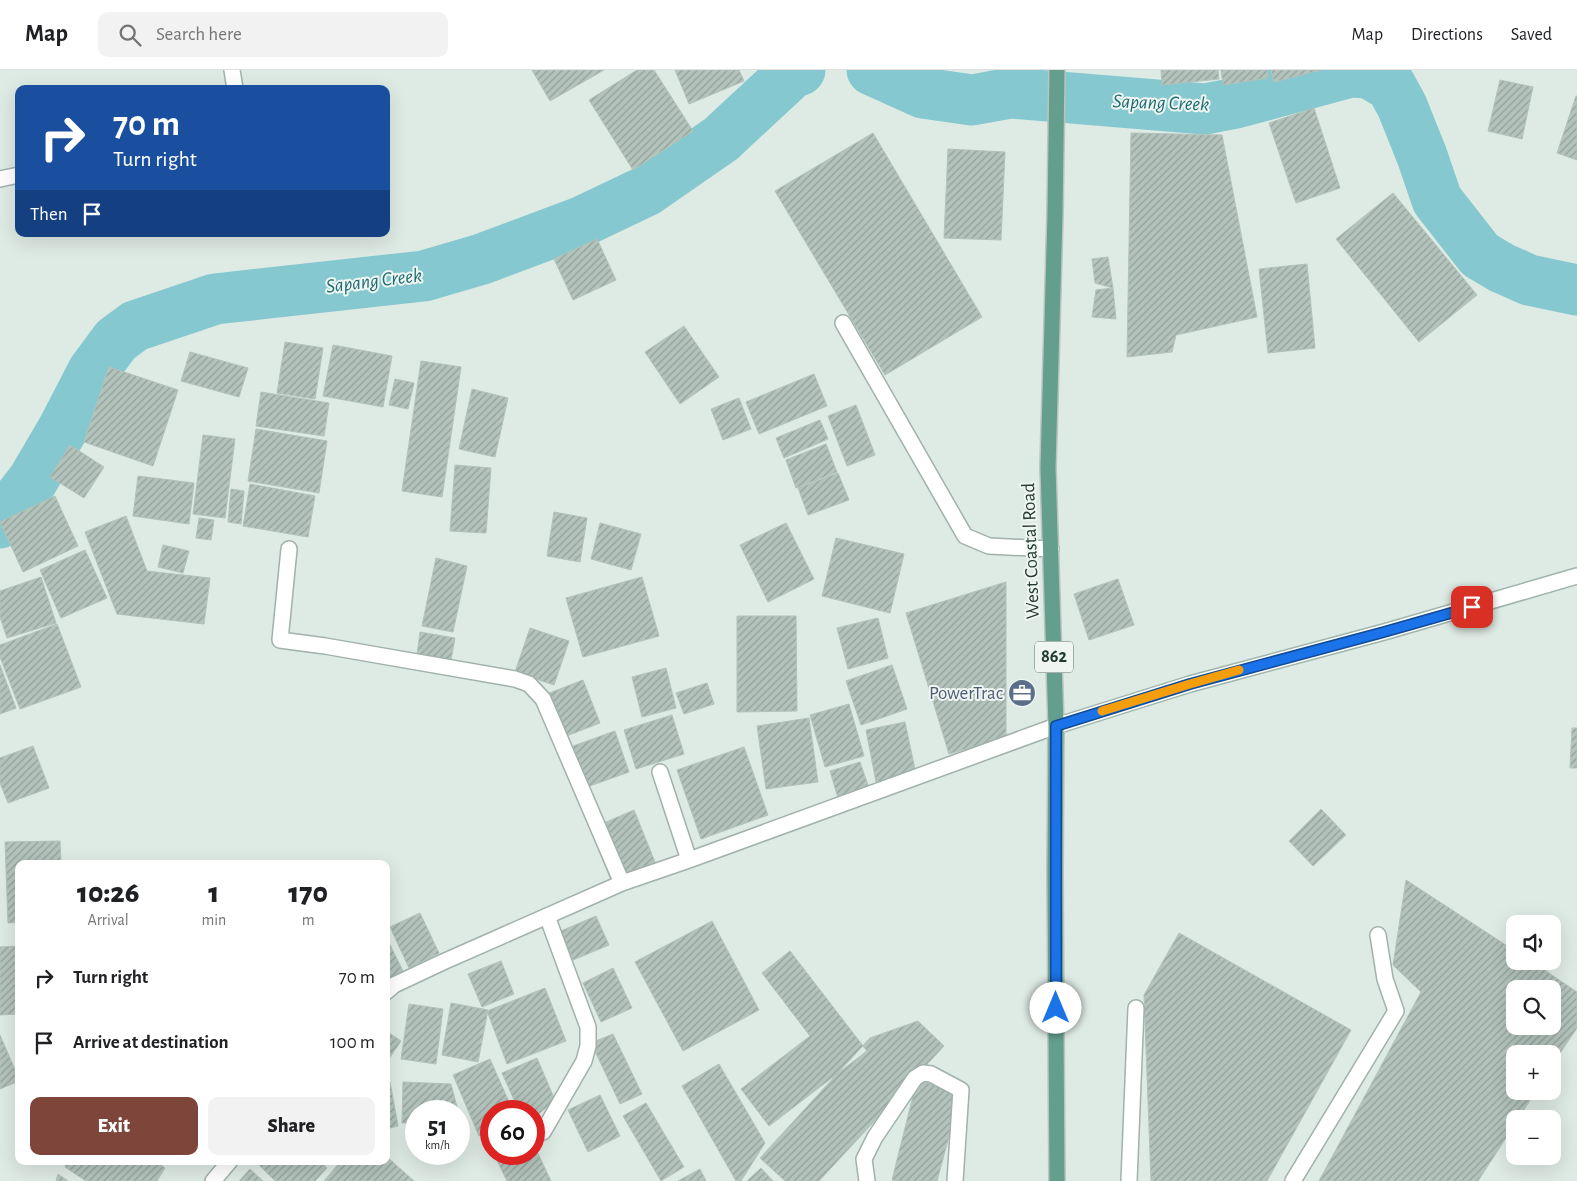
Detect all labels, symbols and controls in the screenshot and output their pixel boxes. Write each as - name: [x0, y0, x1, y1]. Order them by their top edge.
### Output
- search box: [98, 12, 448, 57]
- icon: search: [116, 21, 144, 49]
- text: Map: [25, 22, 68, 46]
- text: Search here: [156, 25, 242, 44]
- text: Map: [1352, 26, 1383, 44]
- text: Directions: [1411, 26, 1483, 44]
- text: Saved: [1511, 26, 1552, 44]
- water label: Sapang Creek: [1112, 91, 1210, 115]
- icon: right: [30, 105, 95, 170]
- text: 70 m: [113, 107, 180, 142]
- text: Turn right: [113, 148, 197, 170]
- icon: arrive: [78, 200, 106, 228]
- text: Then: [30, 205, 68, 224]
- water label: Sapang Creek: [325, 265, 423, 297]
- street label: West Coastal Road: [1019, 482, 1043, 619]
- pin: [1451, 586, 1493, 628]
- icon: arrive: [1458, 593, 1486, 621]
- road number: 862: [1035, 642, 1073, 672]
- office icon: PowerTrac: [1007, 678, 1037, 708]
- place label: PowerTrac: [929, 684, 1003, 703]
- text: 10:26: [77, 878, 139, 908]
- text: 1: [208, 878, 219, 908]
- text: 170: [288, 878, 328, 908]
- text: Arrival: [88, 912, 129, 928]
- text: min: [201, 912, 226, 928]
- text: m: [302, 912, 315, 928]
- map controls: [1506, 915, 1561, 1165]
- button: sound: [1506, 915, 1561, 970]
- icon: right: [30, 964, 58, 992]
- text: Turn right: [73, 968, 148, 987]
- text: 70 m: [339, 968, 375, 987]
- button: search: [1506, 980, 1561, 1035]
- position arrow: [1029, 981, 1081, 1033]
- icon: arrive: [30, 1029, 58, 1057]
- text: Arrive at destination: [73, 1033, 229, 1052]
- text: 100 m: [330, 1033, 375, 1052]
- button: +: [1506, 1045, 1561, 1100]
- button: Exit: [30, 1097, 198, 1155]
- button: Share: [208, 1097, 375, 1155]
- speed limit sign: 60: [480, 1100, 545, 1165]
- button: −: [1506, 1110, 1561, 1165]
- text: 51: [428, 1114, 447, 1139]
- text: km/h: [425, 1139, 450, 1151]

